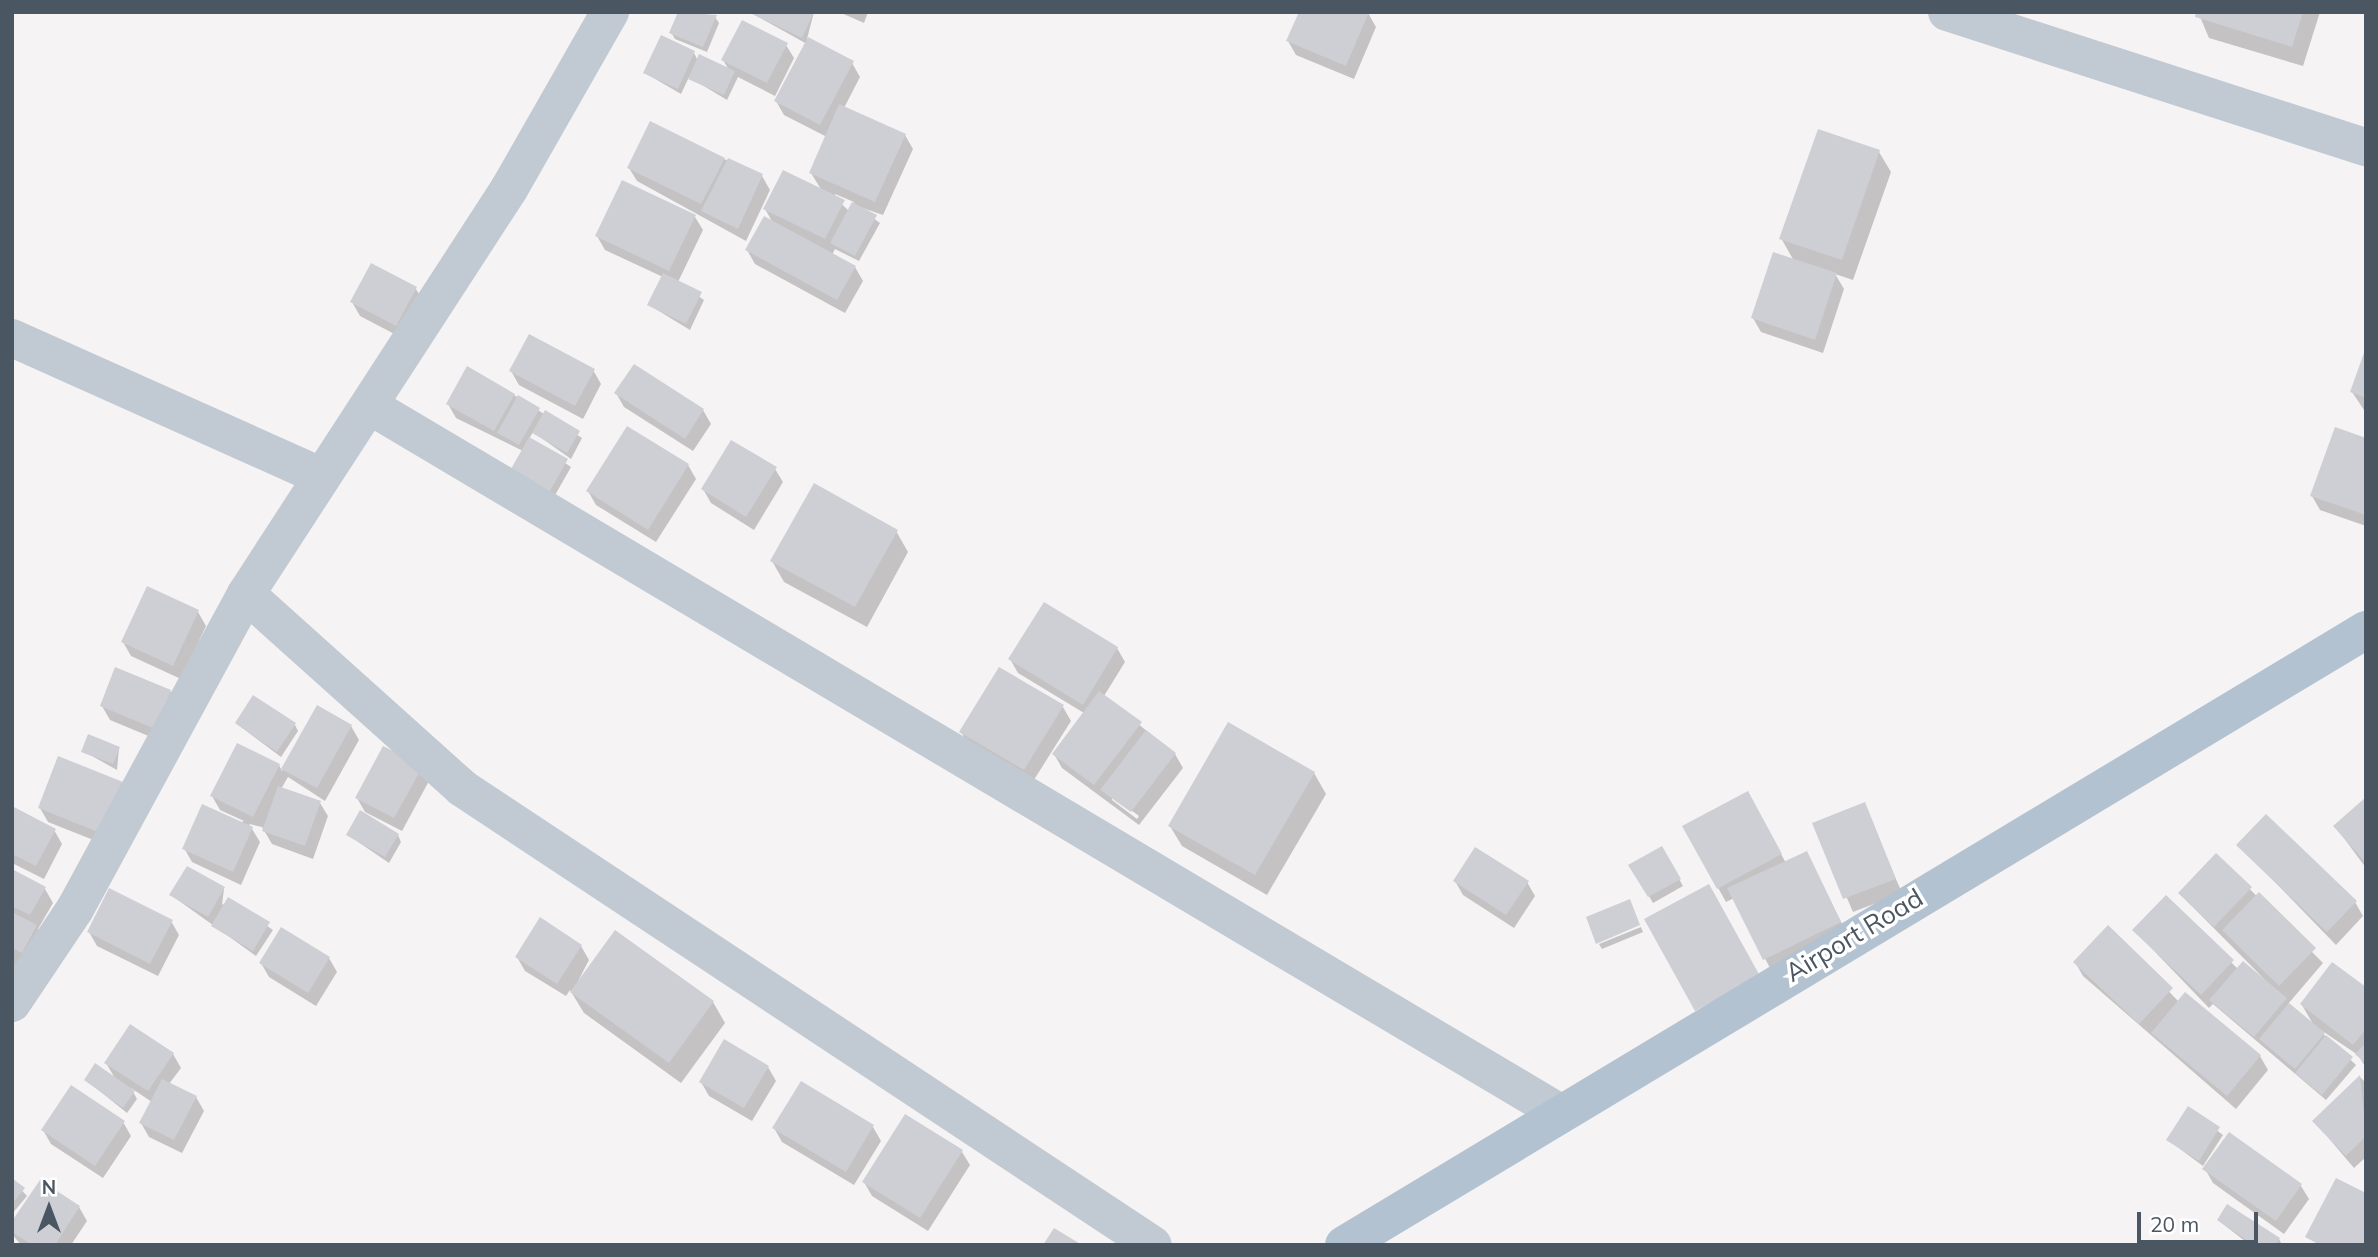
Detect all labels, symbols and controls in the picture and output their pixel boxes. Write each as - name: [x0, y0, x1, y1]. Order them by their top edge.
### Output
- street label: Airport Road: [1780, 882, 1928, 988]
- north arrow: [14, 1173, 84, 1243]
- text: N: [42, 1175, 56, 1199]
- scale bar: [2140, 1198, 2261, 1242]
- text: 20 m: [2150, 1211, 2199, 1237]

